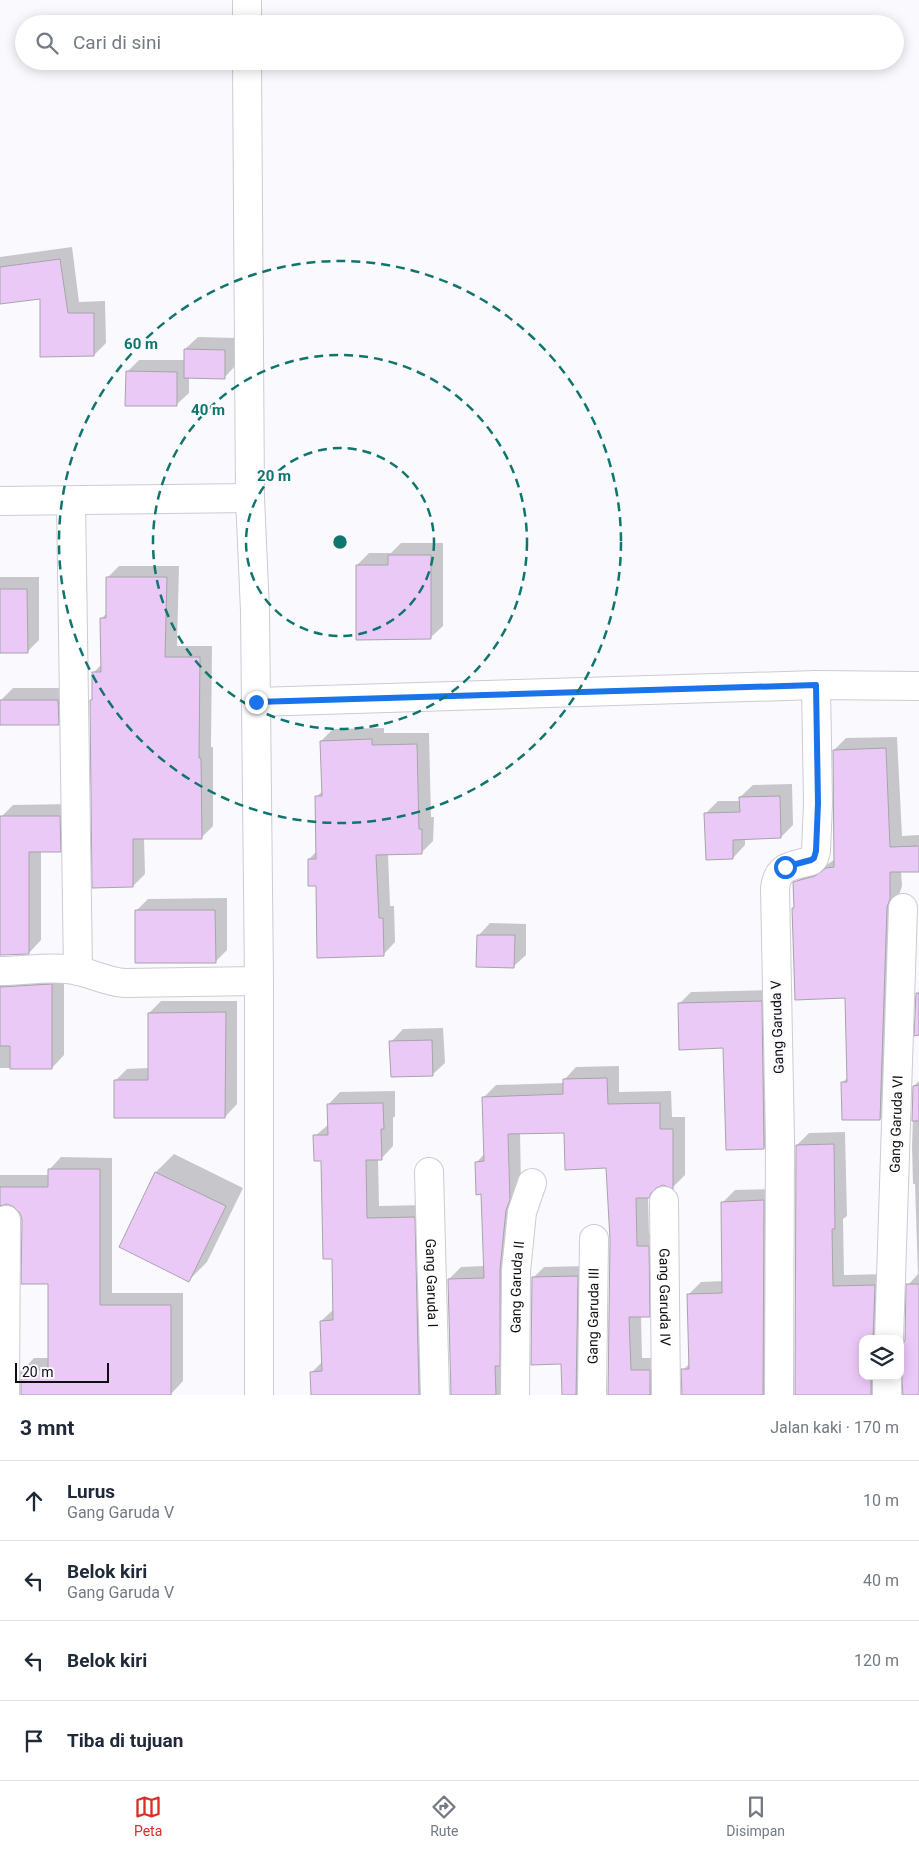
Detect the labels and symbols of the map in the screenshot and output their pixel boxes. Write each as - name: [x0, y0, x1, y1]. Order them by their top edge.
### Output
- text: 60 m: [124, 335, 158, 353]
- text: 40 m: [191, 401, 225, 419]
- text: 20 m: [257, 467, 291, 485]
- centre of rings: [331, 533, 349, 551]
- route end: [245, 691, 268, 714]
- route start: [774, 856, 797, 879]
- street label: Gang Garuda V: [767, 980, 787, 1074]
- street label: Gang Garuda VI: [886, 1075, 906, 1173]
- street label: Gang Garuda I: [423, 1238, 441, 1328]
- street label: Gang Garuda II: [507, 1240, 527, 1333]
- street label: Gang Garuda IV: [656, 1248, 673, 1346]
- street label: Gang Garuda III: [584, 1268, 602, 1364]
- scale bar: [15, 1360, 109, 1383]

